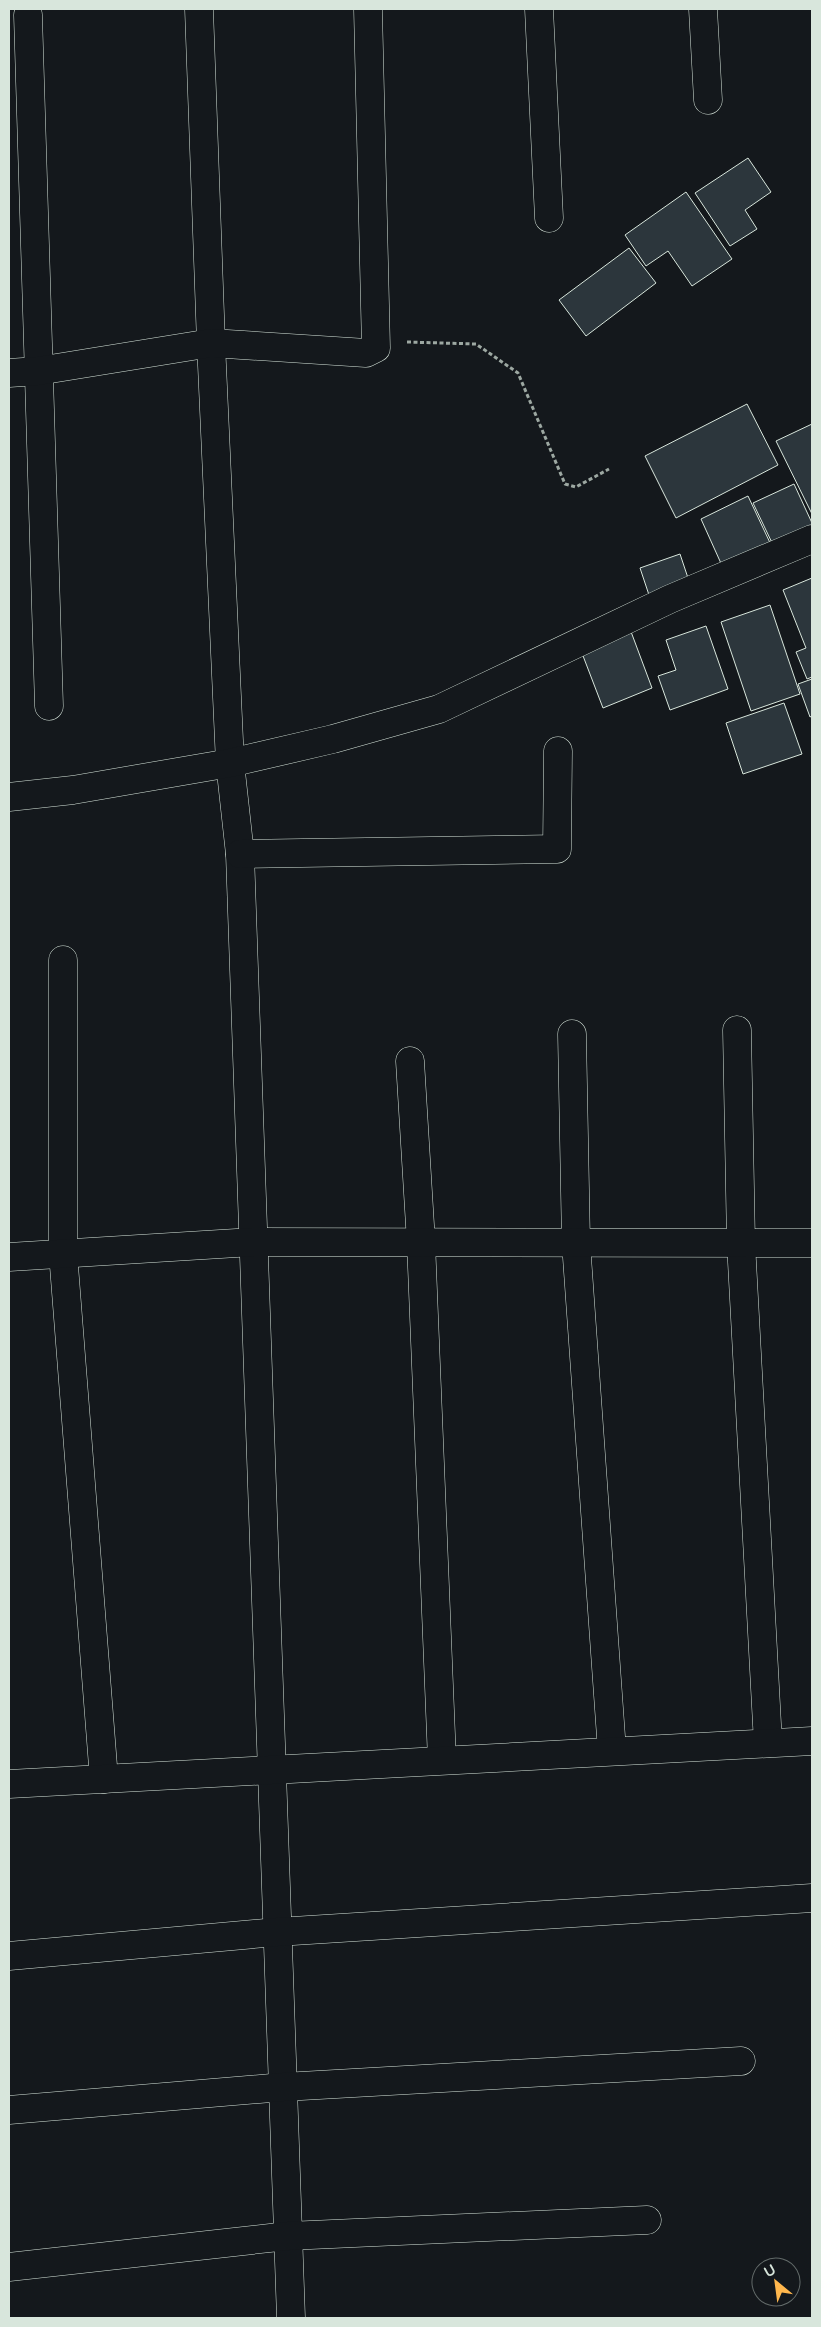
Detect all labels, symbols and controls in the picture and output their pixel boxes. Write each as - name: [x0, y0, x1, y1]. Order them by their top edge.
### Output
- north arrow: [751, 2257, 801, 2307]
- text: U: [761, 2261, 779, 2281]

